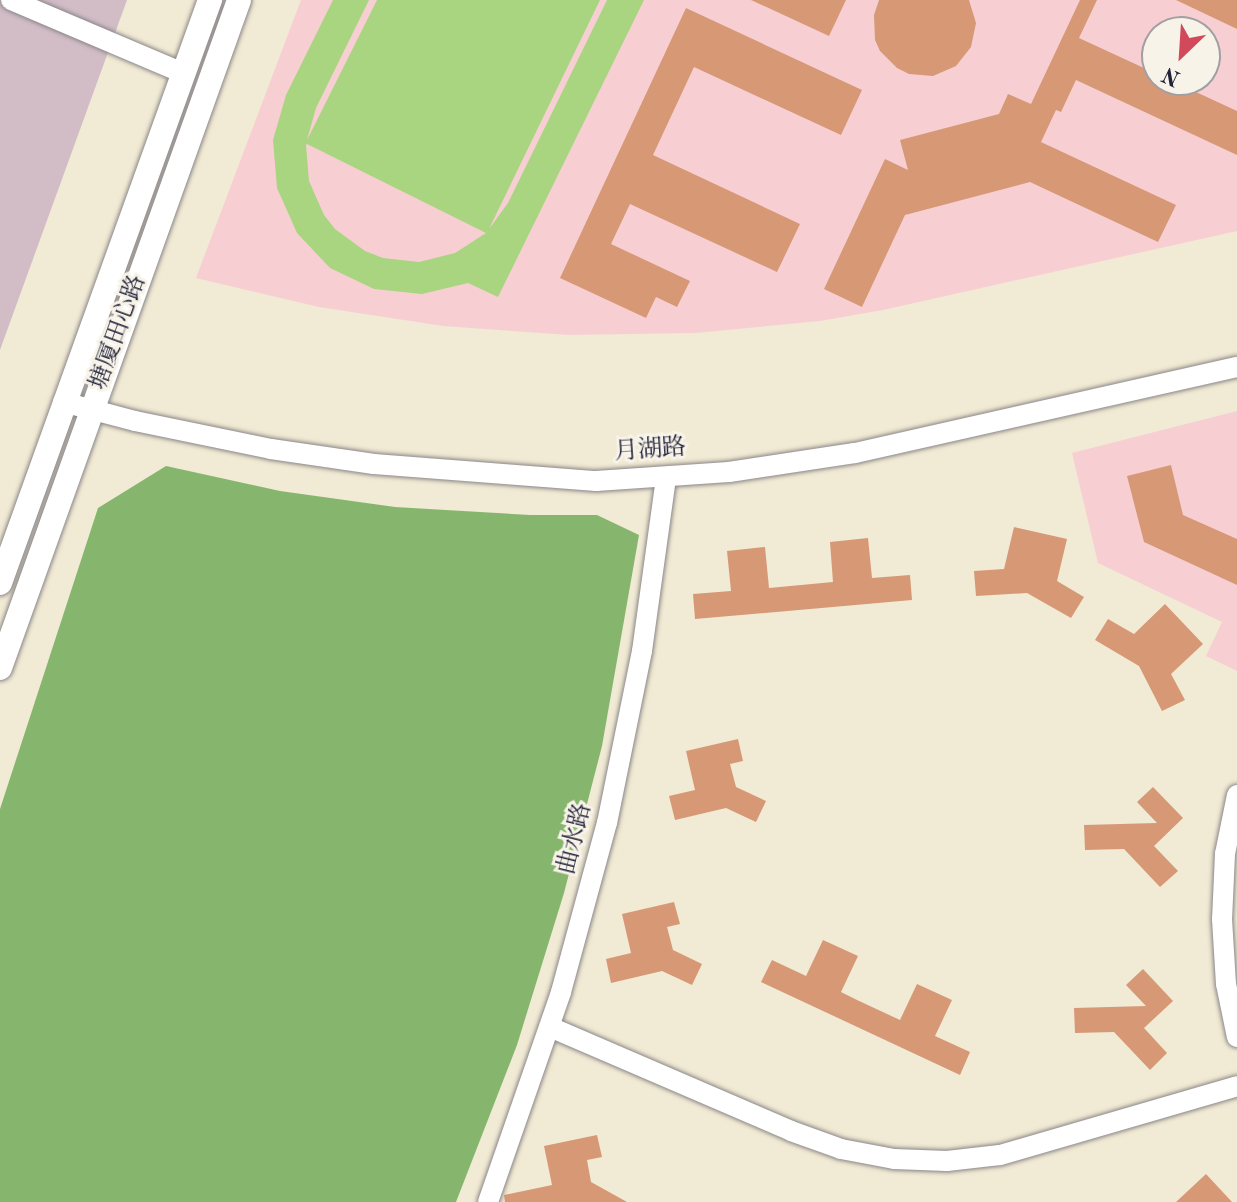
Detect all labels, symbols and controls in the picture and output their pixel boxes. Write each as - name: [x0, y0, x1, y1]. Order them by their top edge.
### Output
- north arrow: [1141, 16, 1221, 96]
- text: N: [1159, 62, 1184, 89]
- street label: 塘厦田心路: [85, 272, 153, 394]
- street label: 月湖路: [613, 434, 687, 468]
- street label: 曲水路: [553, 801, 599, 877]

